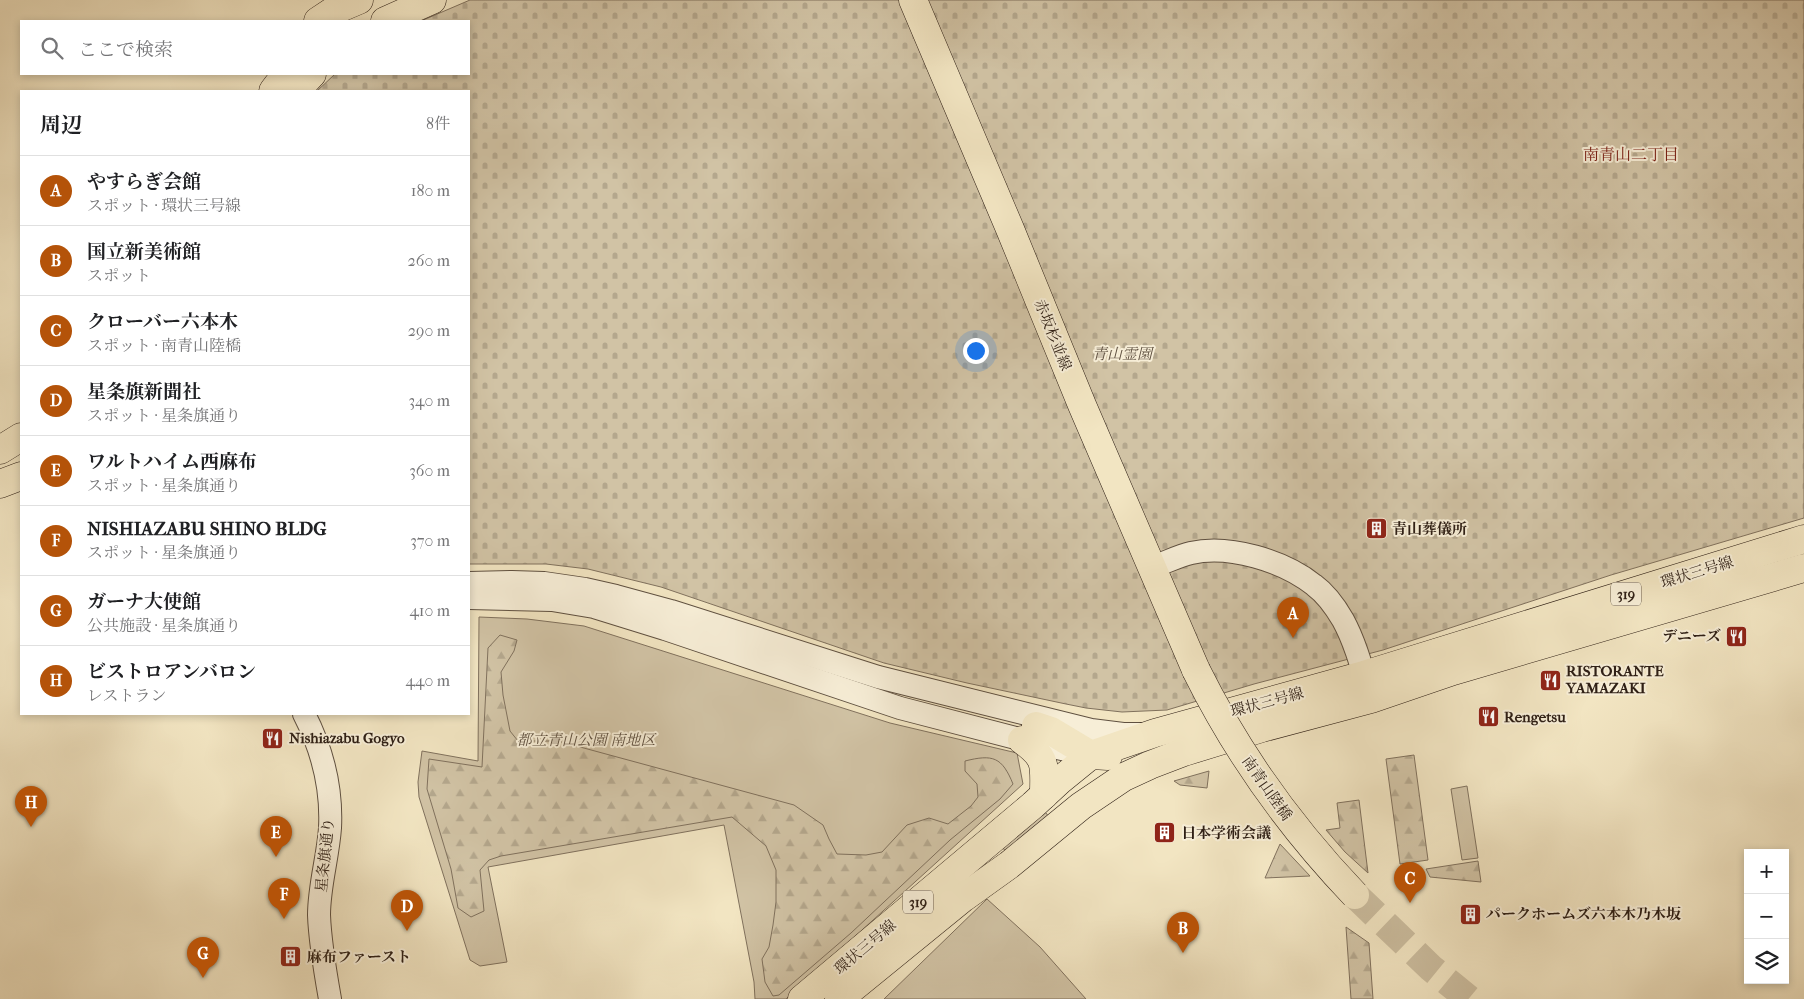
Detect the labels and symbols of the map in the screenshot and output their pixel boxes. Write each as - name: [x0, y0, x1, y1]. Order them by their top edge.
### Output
- district label: 南青山二丁目: [1583, 145, 1679, 164]
- street label: 赤坂杉並線: [1031, 297, 1075, 373]
- your location: [963, 338, 989, 364]
- park label: 青山霊園: [1092, 345, 1155, 363]
- building icon: 青山葬儀所: [1364, 517, 1388, 541]
- place label: 青山葬儀所: [1392, 520, 1467, 538]
- street label: 環状三号線: [1658, 552, 1736, 592]
- road number: 319: [1611, 582, 1641, 606]
- pin: A: [1277, 597, 1309, 638]
- restaurant icon: デニーズ: [1725, 624, 1749, 648]
- place label: デニーズ: [1662, 627, 1721, 645]
- place label: RISTORANTE YAMAZAKI: [1565, 662, 1664, 697]
- restaurant icon: RISTORANTE YAMAZAKI: [1538, 668, 1562, 692]
- street label: 環状三号線: [1228, 684, 1306, 720]
- restaurant icon: Rengetsu: [1476, 705, 1500, 729]
- place label: Rengetsu: [1504, 708, 1566, 726]
- restaurant icon: Nishiazabu Gogyo: [261, 726, 285, 750]
- place label: Nishiazabu Gogyo: [289, 729, 405, 747]
- park label: 都立青山公園 南地区: [517, 731, 657, 749]
- street label: 南青山陸橋: [1238, 752, 1296, 824]
- pin: H: [15, 786, 47, 827]
- pin: E: [260, 816, 292, 857]
- street label: 星条旗通り: [312, 817, 338, 893]
- building icon: 日本学術会議: [1153, 821, 1177, 845]
- place label: 日本学術会議: [1181, 824, 1271, 842]
- pin: C: [1394, 862, 1426, 903]
- pin: F: [268, 878, 300, 919]
- pin: D: [391, 890, 423, 931]
- road number: 319: [903, 890, 933, 914]
- building icon: パークホームズ六本木乃木坂: [1458, 902, 1482, 926]
- place label: パークホームズ六本木乃木坂: [1486, 905, 1681, 923]
- pin: B: [1167, 912, 1199, 953]
- street label: 環状三号線: [830, 916, 900, 978]
- pin: G: [187, 937, 219, 978]
- building icon: 麻布ファースト: [279, 945, 303, 969]
- place label: 麻布ファースト: [307, 948, 411, 966]

